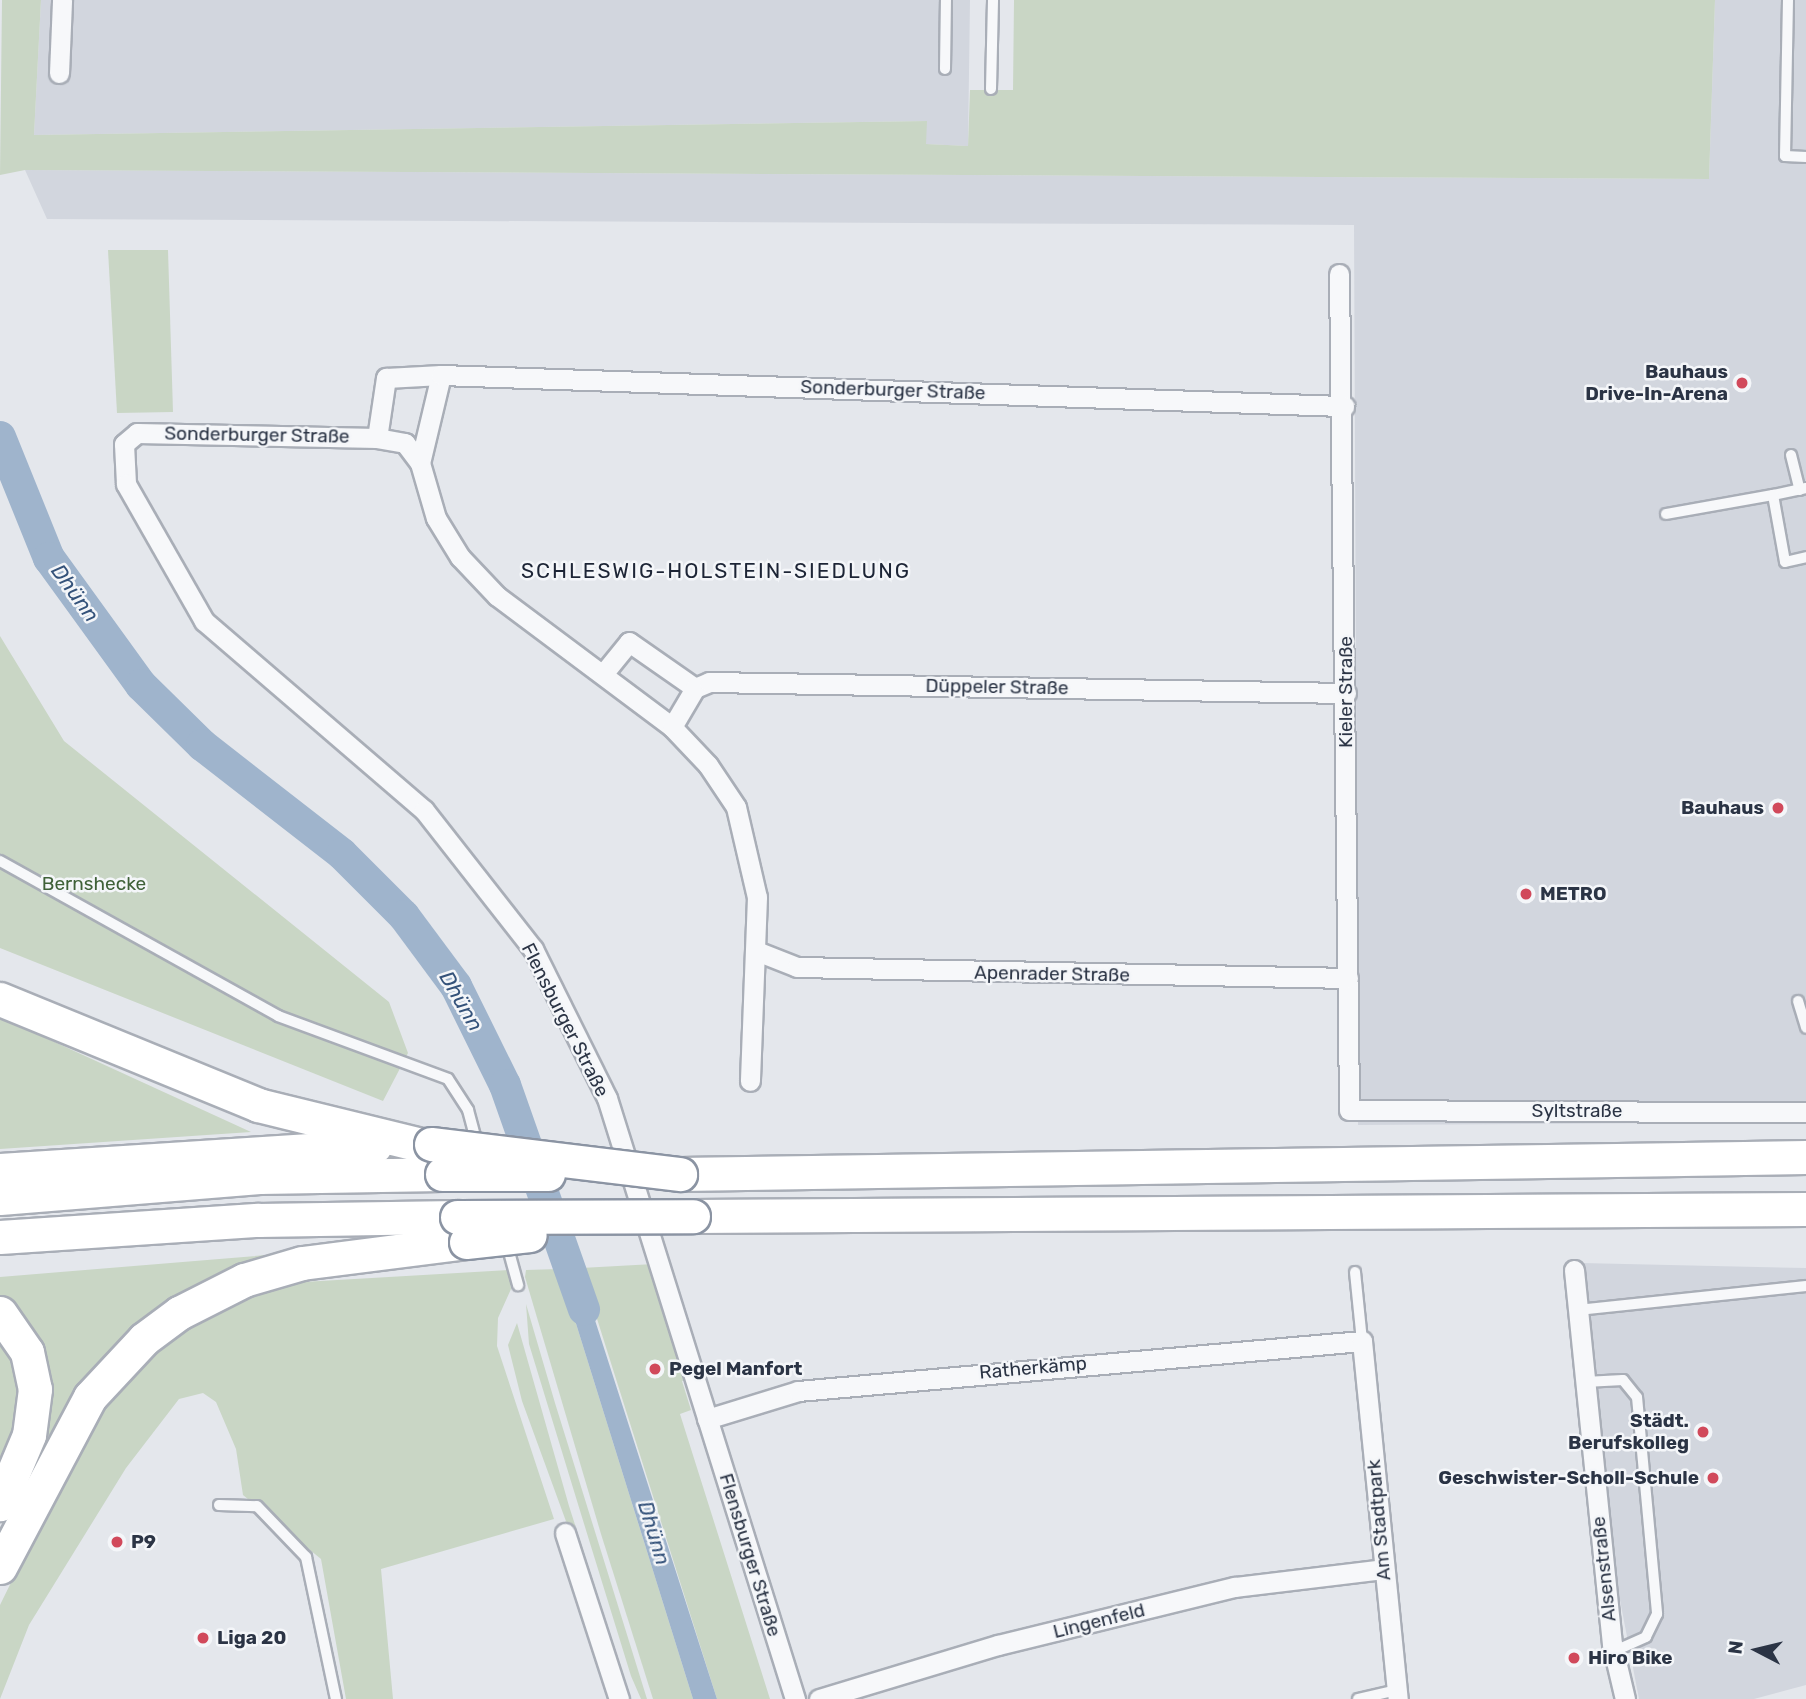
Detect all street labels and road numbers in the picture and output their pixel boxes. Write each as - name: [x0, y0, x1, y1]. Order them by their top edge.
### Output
- street label: Sonderburger Straße: [800, 375, 986, 405]
- street label: Sonderburger Straße: [164, 422, 350, 448]
- street label: Kieler Straße: [1335, 636, 1357, 748]
- street label: Düppeler Straße: [925, 674, 1069, 700]
- street label: Flensburger Straße: [516, 939, 614, 1101]
- street label: Apenrader Straße: [974, 961, 1130, 987]
- street label: Syltstraße: [1532, 1100, 1622, 1122]
- street label: Ratherkämp: [978, 1352, 1088, 1384]
- street label: Am Stadtpark: [1362, 1458, 1396, 1582]
- street label: Flensburger Straße: [714, 1470, 786, 1640]
- street label: Alsenstraße: [1587, 1515, 1621, 1623]
- street label: Lingenfeld: [1051, 1599, 1147, 1643]

